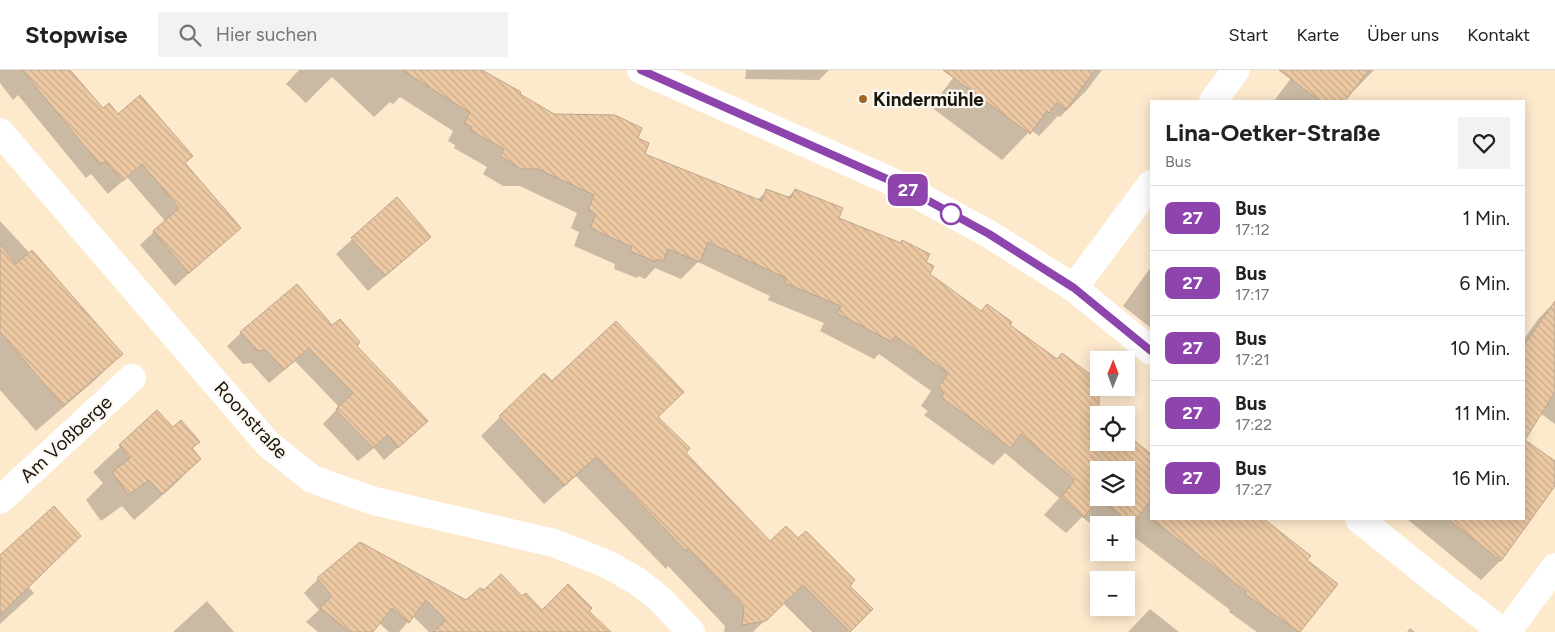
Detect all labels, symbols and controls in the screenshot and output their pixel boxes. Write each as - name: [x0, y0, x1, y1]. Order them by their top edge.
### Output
- search box: [158, 12, 508, 57]
- text: Stopwise: [25, 20, 128, 49]
- icon: search: [176, 21, 204, 49]
- text: Hier suchen: [216, 23, 317, 46]
- text: Start: [1229, 24, 1268, 46]
- text: Karte: [1296, 24, 1339, 46]
- text: Über uns: [1367, 24, 1439, 46]
- text: Kontakt: [1467, 24, 1530, 46]
- place label: Kindermühle: [873, 88, 984, 111]
- marker: Kindermühle: [857, 93, 869, 105]
- button: heart: [1458, 117, 1510, 169]
- text: Lina-Oetker-Straße: [1165, 118, 1380, 147]
- text: Bus: [1165, 152, 1191, 171]
- line badge: 27: [886, 174, 930, 206]
- text: 27: [898, 179, 918, 201]
- text: Bus: [1235, 197, 1266, 220]
- unlabelled marker: [940, 203, 962, 225]
- text: 27: [1182, 207, 1203, 229]
- text: 1 Min.: [1462, 207, 1510, 230]
- text: 17:12: [1235, 220, 1270, 239]
- text: Bus: [1235, 262, 1266, 285]
- text: 27: [1182, 272, 1203, 294]
- text: 6 Min.: [1460, 272, 1510, 295]
- text: 17:17: [1235, 285, 1269, 304]
- text: Bus: [1235, 327, 1266, 350]
- text: 27: [1182, 337, 1203, 359]
- text: 10 Min.: [1450, 337, 1510, 360]
- text: 17:21: [1235, 350, 1270, 369]
- north arrow: [1090, 351, 1135, 396]
- map controls: [1090, 351, 1135, 616]
- street label: Roonstraße: [209, 376, 293, 464]
- street label: Am Voßberge: [15, 391, 117, 487]
- text: Bus: [1235, 392, 1266, 415]
- text: 27: [1182, 402, 1203, 424]
- text: 11 Min.: [1455, 402, 1510, 425]
- button: locate: [1090, 406, 1135, 451]
- text: 17:22: [1235, 415, 1272, 434]
- text: Bus: [1235, 457, 1266, 480]
- button: layers: [1090, 461, 1135, 506]
- text: 27: [1182, 467, 1203, 489]
- text: 16 Min.: [1452, 467, 1510, 490]
- text: 17:27: [1235, 480, 1272, 499]
- button: +: [1090, 516, 1135, 561]
- button: −: [1090, 571, 1135, 616]

